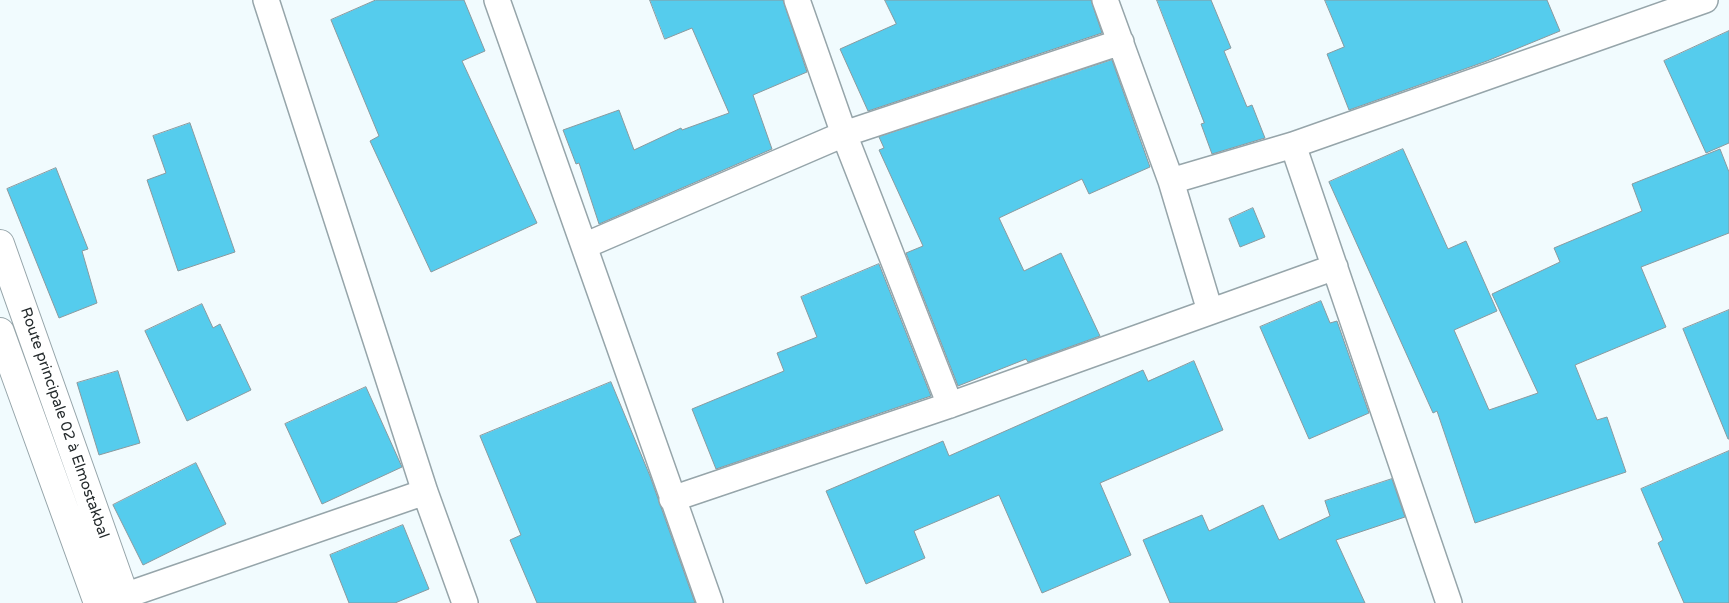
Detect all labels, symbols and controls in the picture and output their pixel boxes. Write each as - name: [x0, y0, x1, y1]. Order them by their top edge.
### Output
- street label: Route principale 02 à Elmostakbal: [16, 305, 112, 541]

